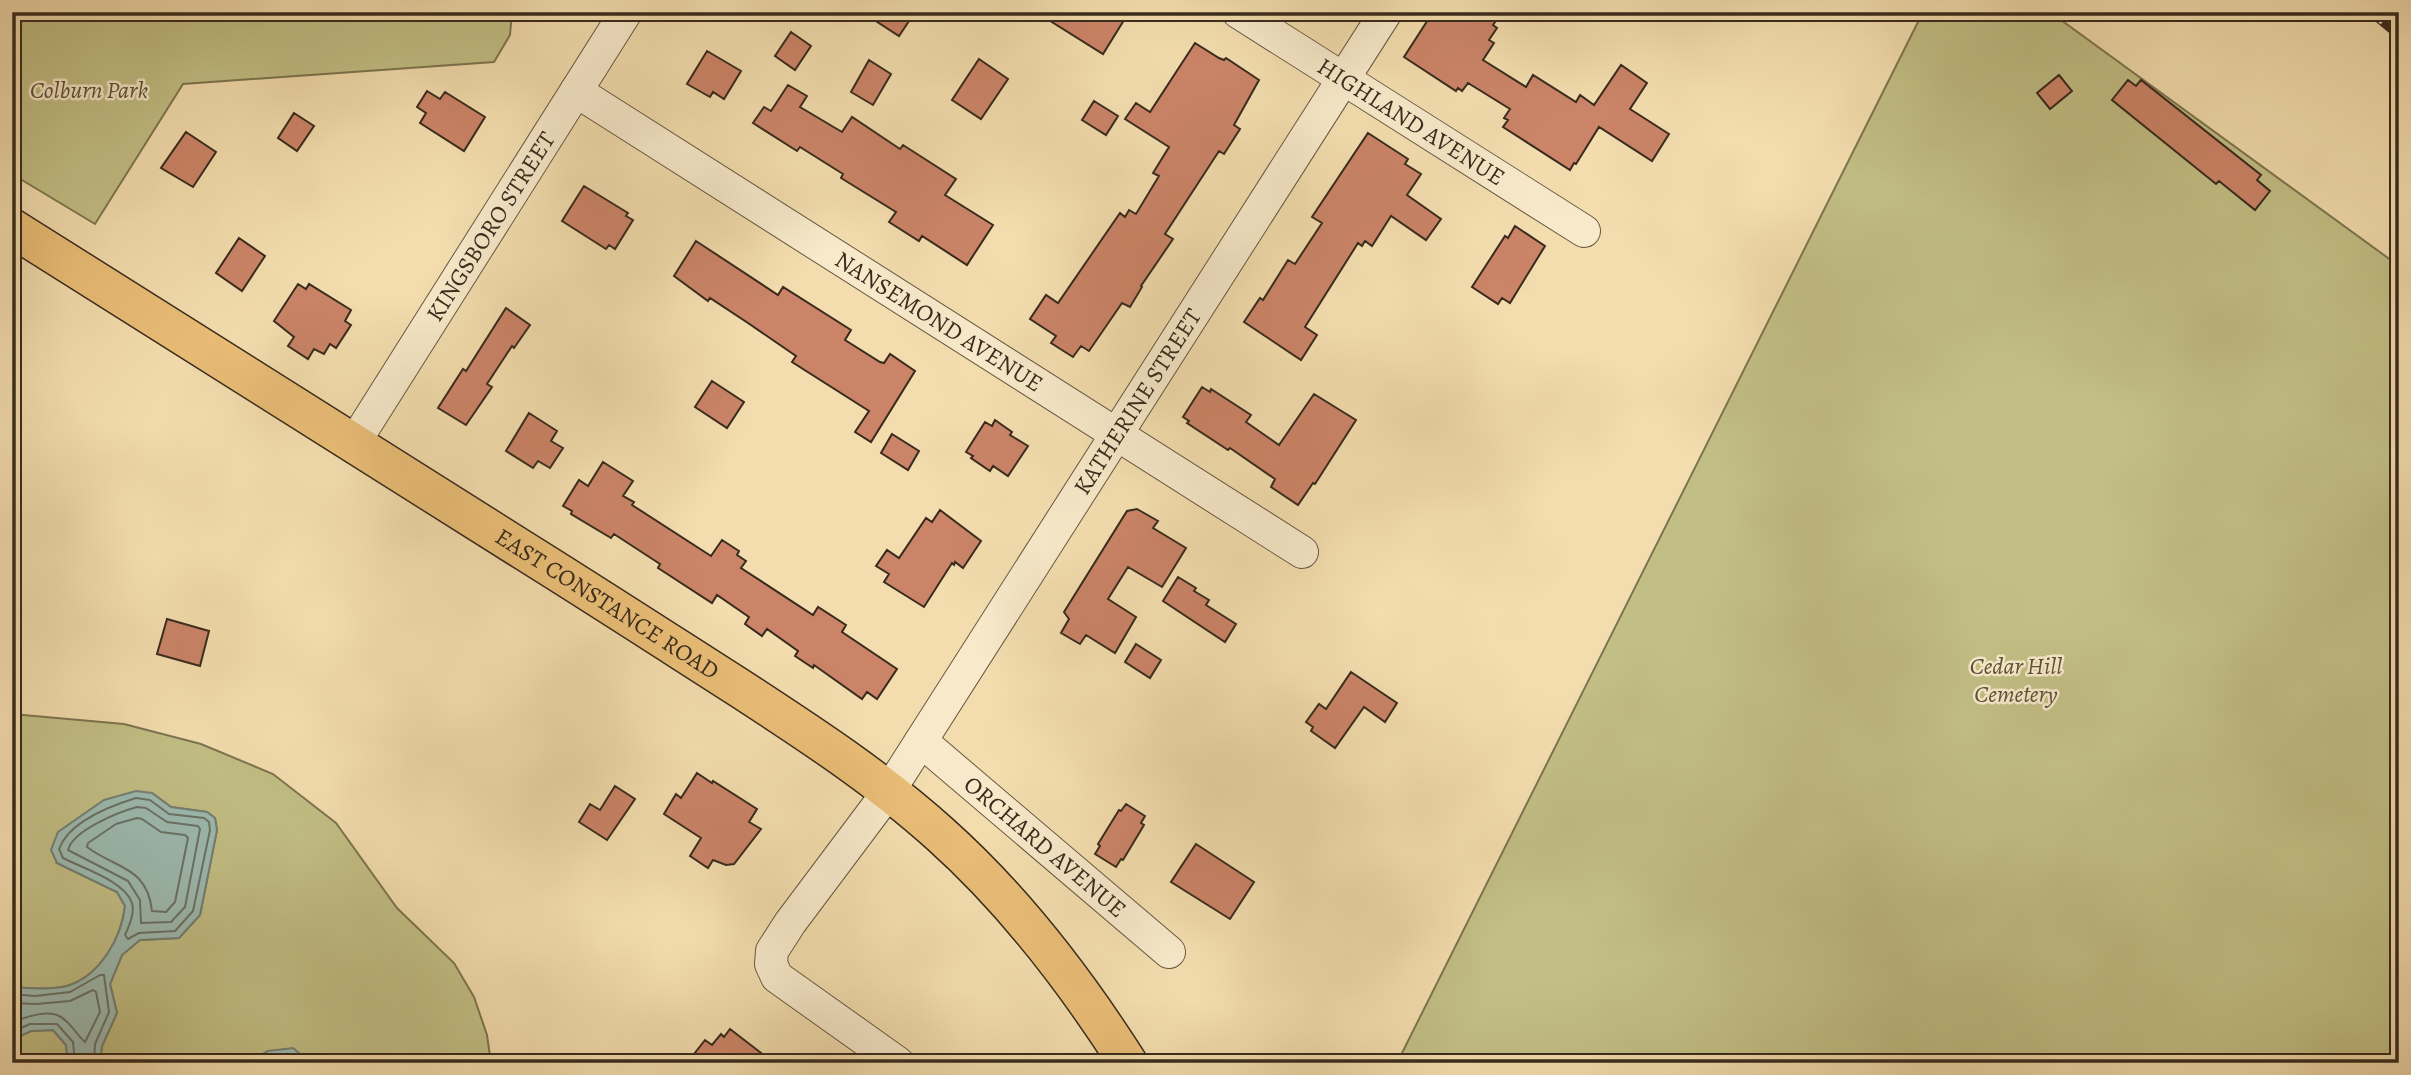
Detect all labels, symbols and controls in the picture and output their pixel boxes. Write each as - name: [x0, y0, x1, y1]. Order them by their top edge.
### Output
- street label: HIGHLAND AVENUE: [1311, 50, 1511, 193]
- park label: Colburn Park: [30, 74, 148, 106]
- street label: KINGSBORO STREET: [419, 126, 562, 327]
- street label: NANSEMOND AVENUE: [829, 244, 1049, 399]
- street label: KATHERINE STREET: [1066, 302, 1209, 501]
- street label: EAST CONSTANCE ROAD: [489, 521, 725, 687]
- park label: Cedar Hill Cemetery: [1970, 650, 2062, 710]
- street label: ORCHARD AVENUE: [957, 768, 1133, 925]

